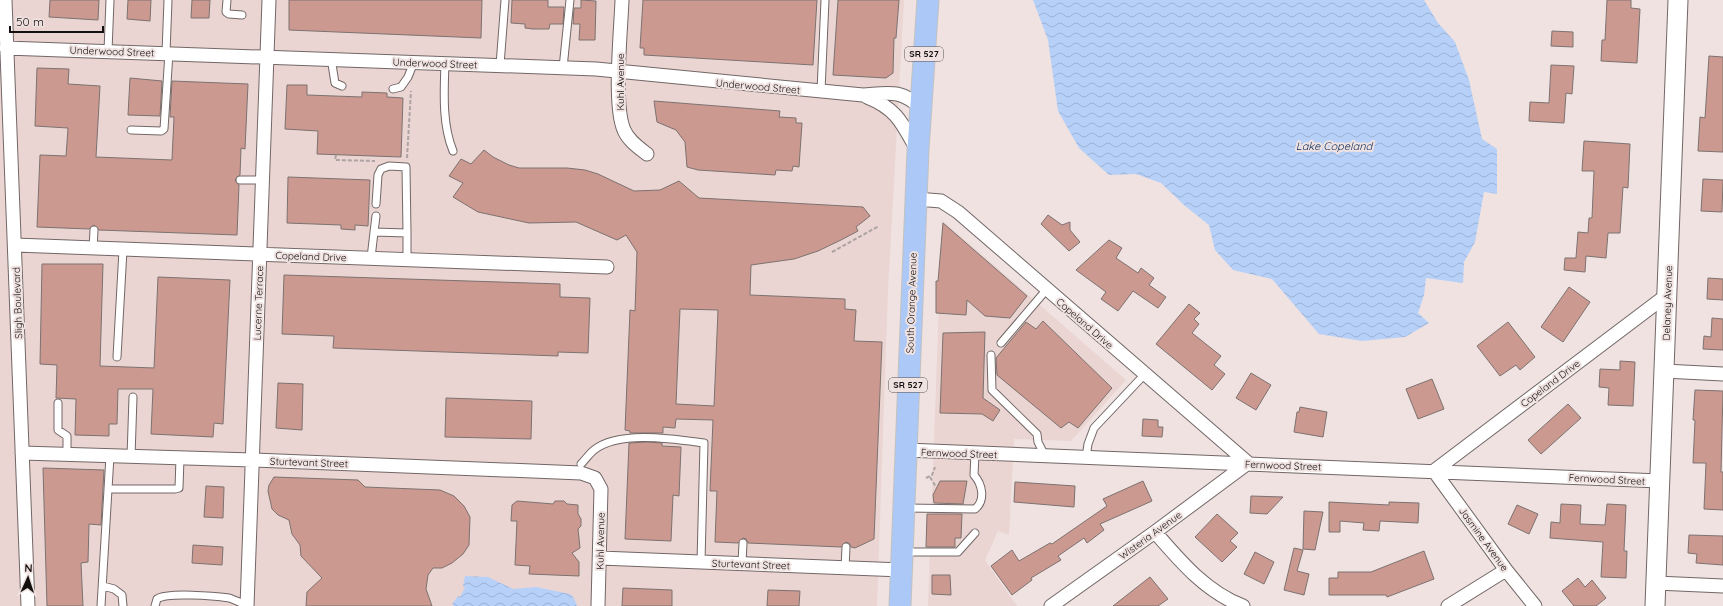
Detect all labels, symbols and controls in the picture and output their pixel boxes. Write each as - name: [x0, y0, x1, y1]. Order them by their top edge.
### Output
- scale bar: [10, 8, 103, 34]
- text: 50 m: [16, 14, 44, 29]
- street label: Underwood Street: [69, 44, 155, 59]
- road number: SR 527: [905, 47, 943, 61]
- street label: Kuhl Avenue: [614, 53, 627, 111]
- street label: Underwood Street: [392, 56, 478, 71]
- street label: Underwood Street: [715, 76, 801, 97]
- water label: Lake Copeland: [1296, 139, 1373, 153]
- street label: Copeland Drive: [275, 249, 347, 264]
- street label: South Orange Avenue: [903, 252, 920, 354]
- street label: Lucerne Terrace: [251, 265, 266, 341]
- street label: Delaney Avenue: [1660, 265, 1675, 341]
- street label: Sligh Boulevard: [10, 267, 25, 339]
- street label: Copeland Drive: [1054, 295, 1116, 352]
- street label: Copeland Drive: [1518, 357, 1583, 410]
- road number: SR 527: [889, 378, 927, 392]
- street label: Fernwood Street: [921, 446, 998, 461]
- street label: Sturtevant Street: [270, 455, 349, 470]
- street label: Fernwood Street: [1245, 458, 1322, 473]
- street label: Fernwood Street: [1568, 471, 1646, 488]
- street label: Jasmine Avenue: [1456, 505, 1511, 574]
- street label: Wisteria Avenue: [1116, 508, 1185, 563]
- street label: Kuhl Avenue: [594, 512, 608, 570]
- street label: Sturtevant Street: [712, 557, 791, 572]
- north arrow: [8, 558, 48, 598]
- text: N: [24, 561, 33, 575]

